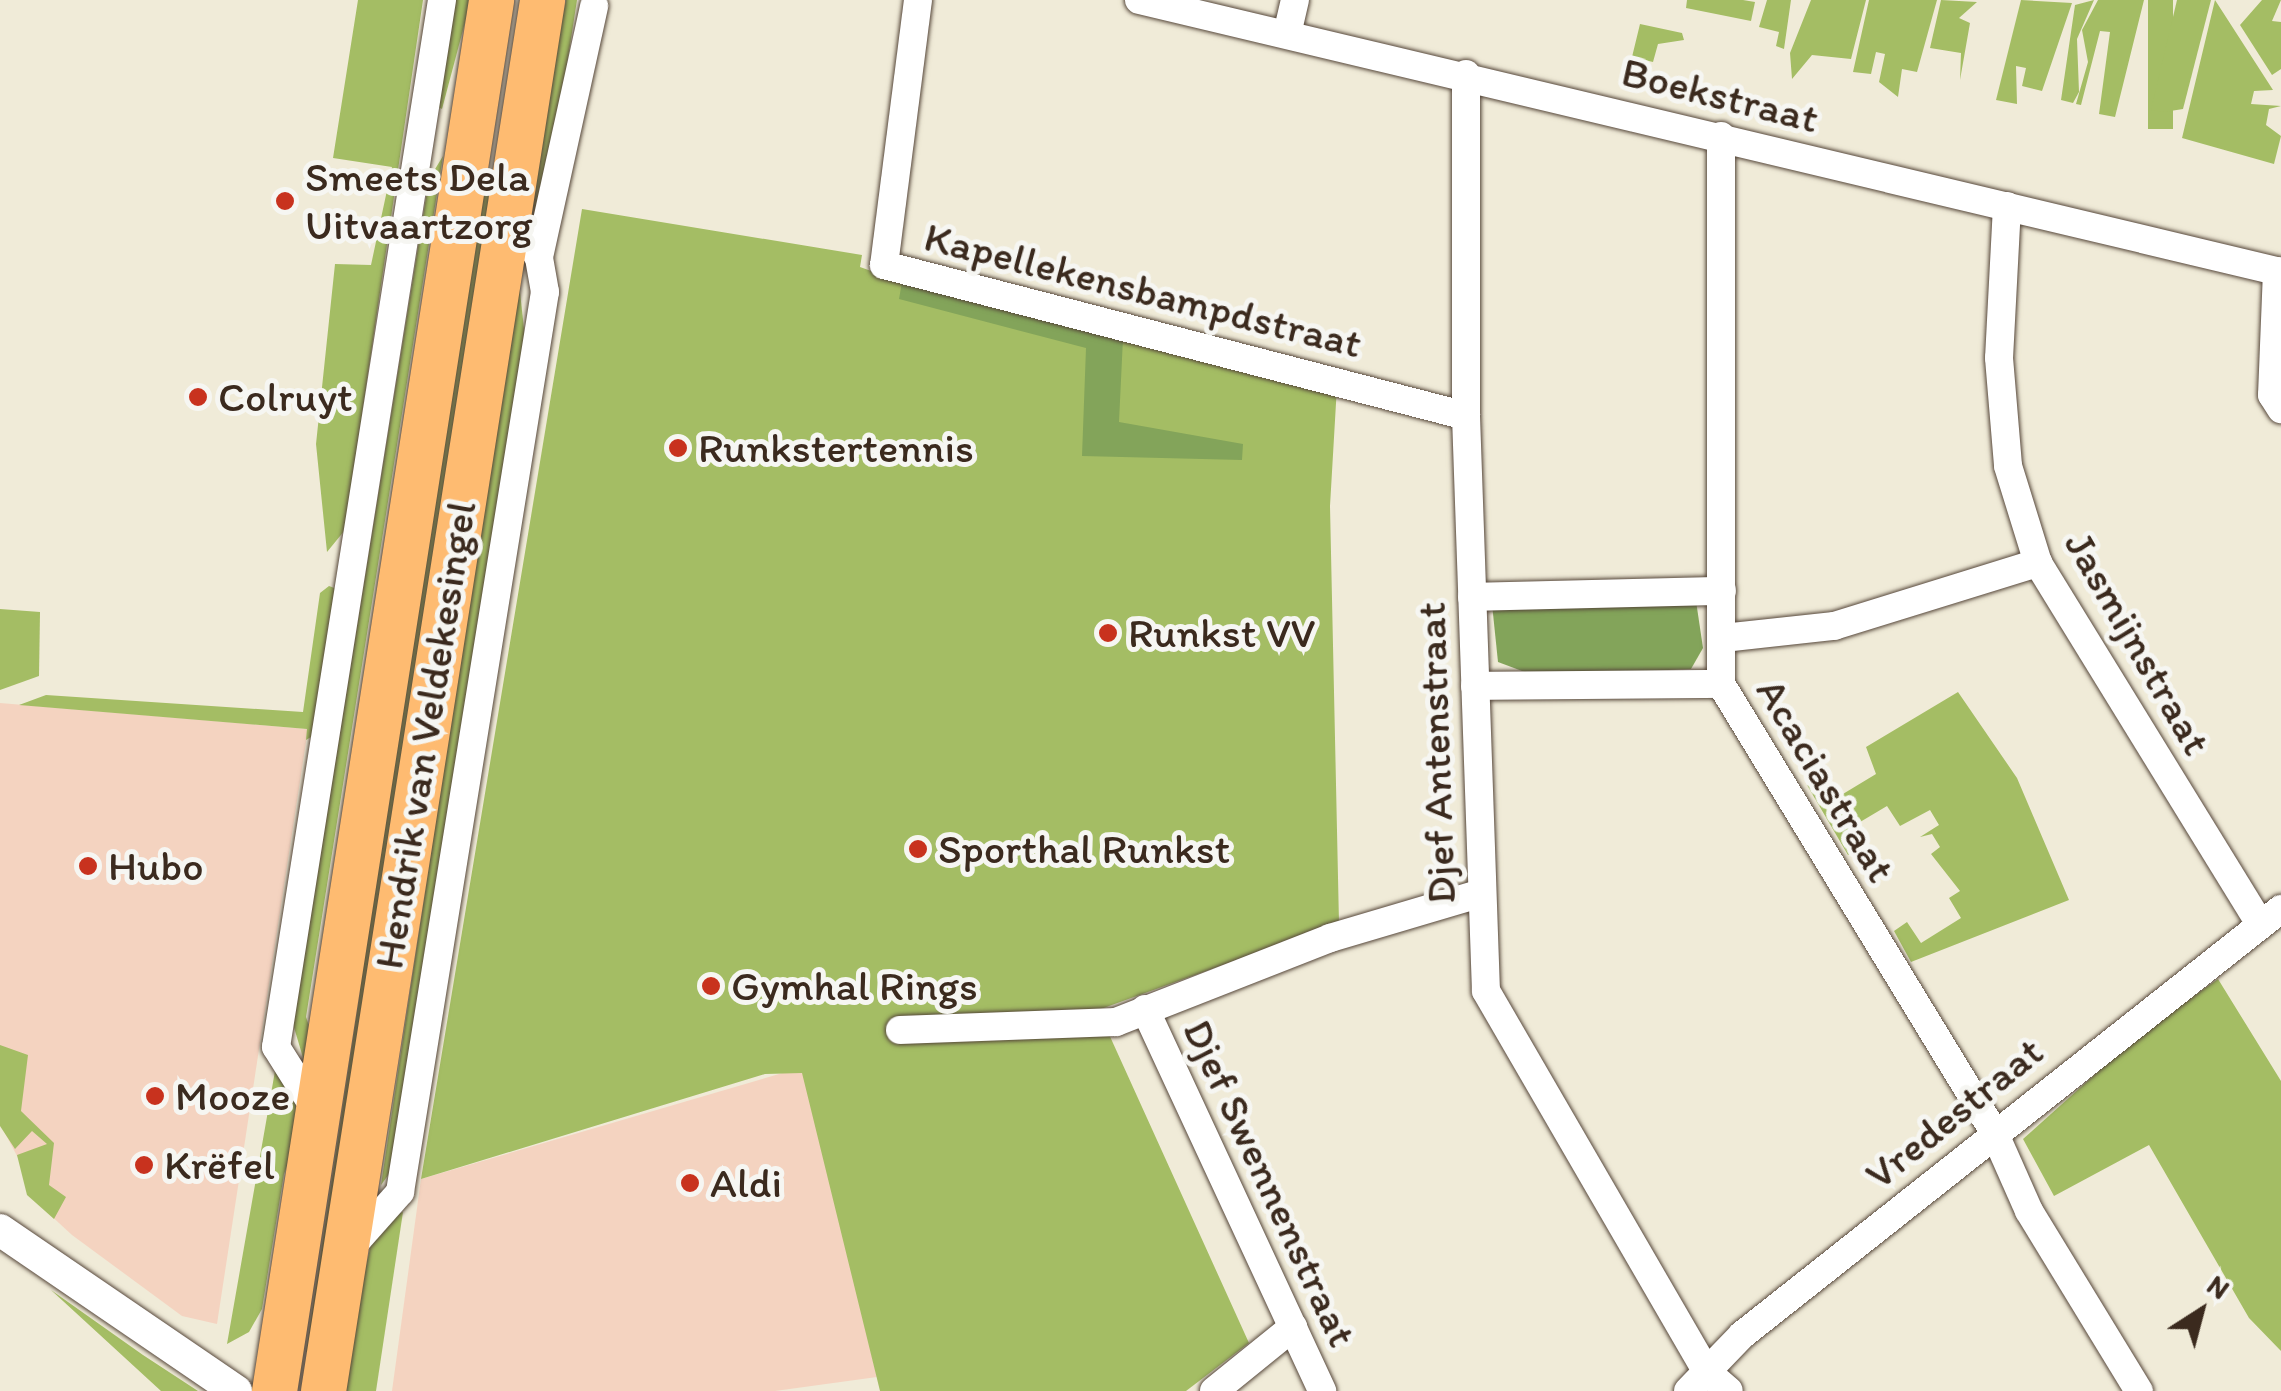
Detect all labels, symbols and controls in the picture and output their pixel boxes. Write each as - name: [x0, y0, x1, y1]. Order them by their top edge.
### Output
- street label: Boekstraat: [1616, 46, 1824, 144]
- place label: Smeets Dela Uitvaartzorg: [305, 152, 533, 250]
- marker: Smeets Dela Uitvaartzorg: [274, 190, 296, 212]
- street label: Kapellekensbampdstraat: [919, 211, 1367, 369]
- place label: Colruyt: [218, 372, 353, 422]
- marker: Colruyt: [187, 386, 209, 408]
- place label: Runkstertennis: [698, 423, 974, 473]
- marker: Runkstertennis: [667, 437, 689, 459]
- street label: Hendrik van Veldekesingel: [363, 498, 487, 972]
- street label: Jasmijnstraat: [2054, 522, 2222, 764]
- street label: Djef Antenstraat: [1406, 601, 1466, 905]
- place label: Runkst VV: [1128, 608, 1315, 658]
- marker: Runkst VV: [1097, 622, 1119, 644]
- street label: Acaciastraat: [1745, 669, 1907, 891]
- place label: Sporthal Runkst: [938, 824, 1230, 874]
- marker: Sporthal Runkst: [907, 838, 929, 860]
- place label: Hubo: [108, 841, 203, 891]
- marker: Hubo: [77, 855, 99, 877]
- place label: Gymhal Rings: [731, 961, 979, 1011]
- marker: Gymhal Rings: [700, 975, 722, 997]
- street label: Djef Swennenstraat: [1172, 1011, 1368, 1355]
- street label: Vredestraat: [1855, 1026, 2053, 1200]
- place label: Mooze: [175, 1071, 291, 1121]
- marker: Mooze: [144, 1085, 166, 1107]
- place label: Krëfel: [164, 1140, 275, 1190]
- marker: Krëfel: [133, 1154, 155, 1176]
- place label: Aldi: [710, 1158, 782, 1208]
- marker: Aldi: [679, 1172, 701, 1194]
- north arrow: [2151, 1261, 2251, 1361]
- text: N: [2201, 1267, 2236, 1306]

